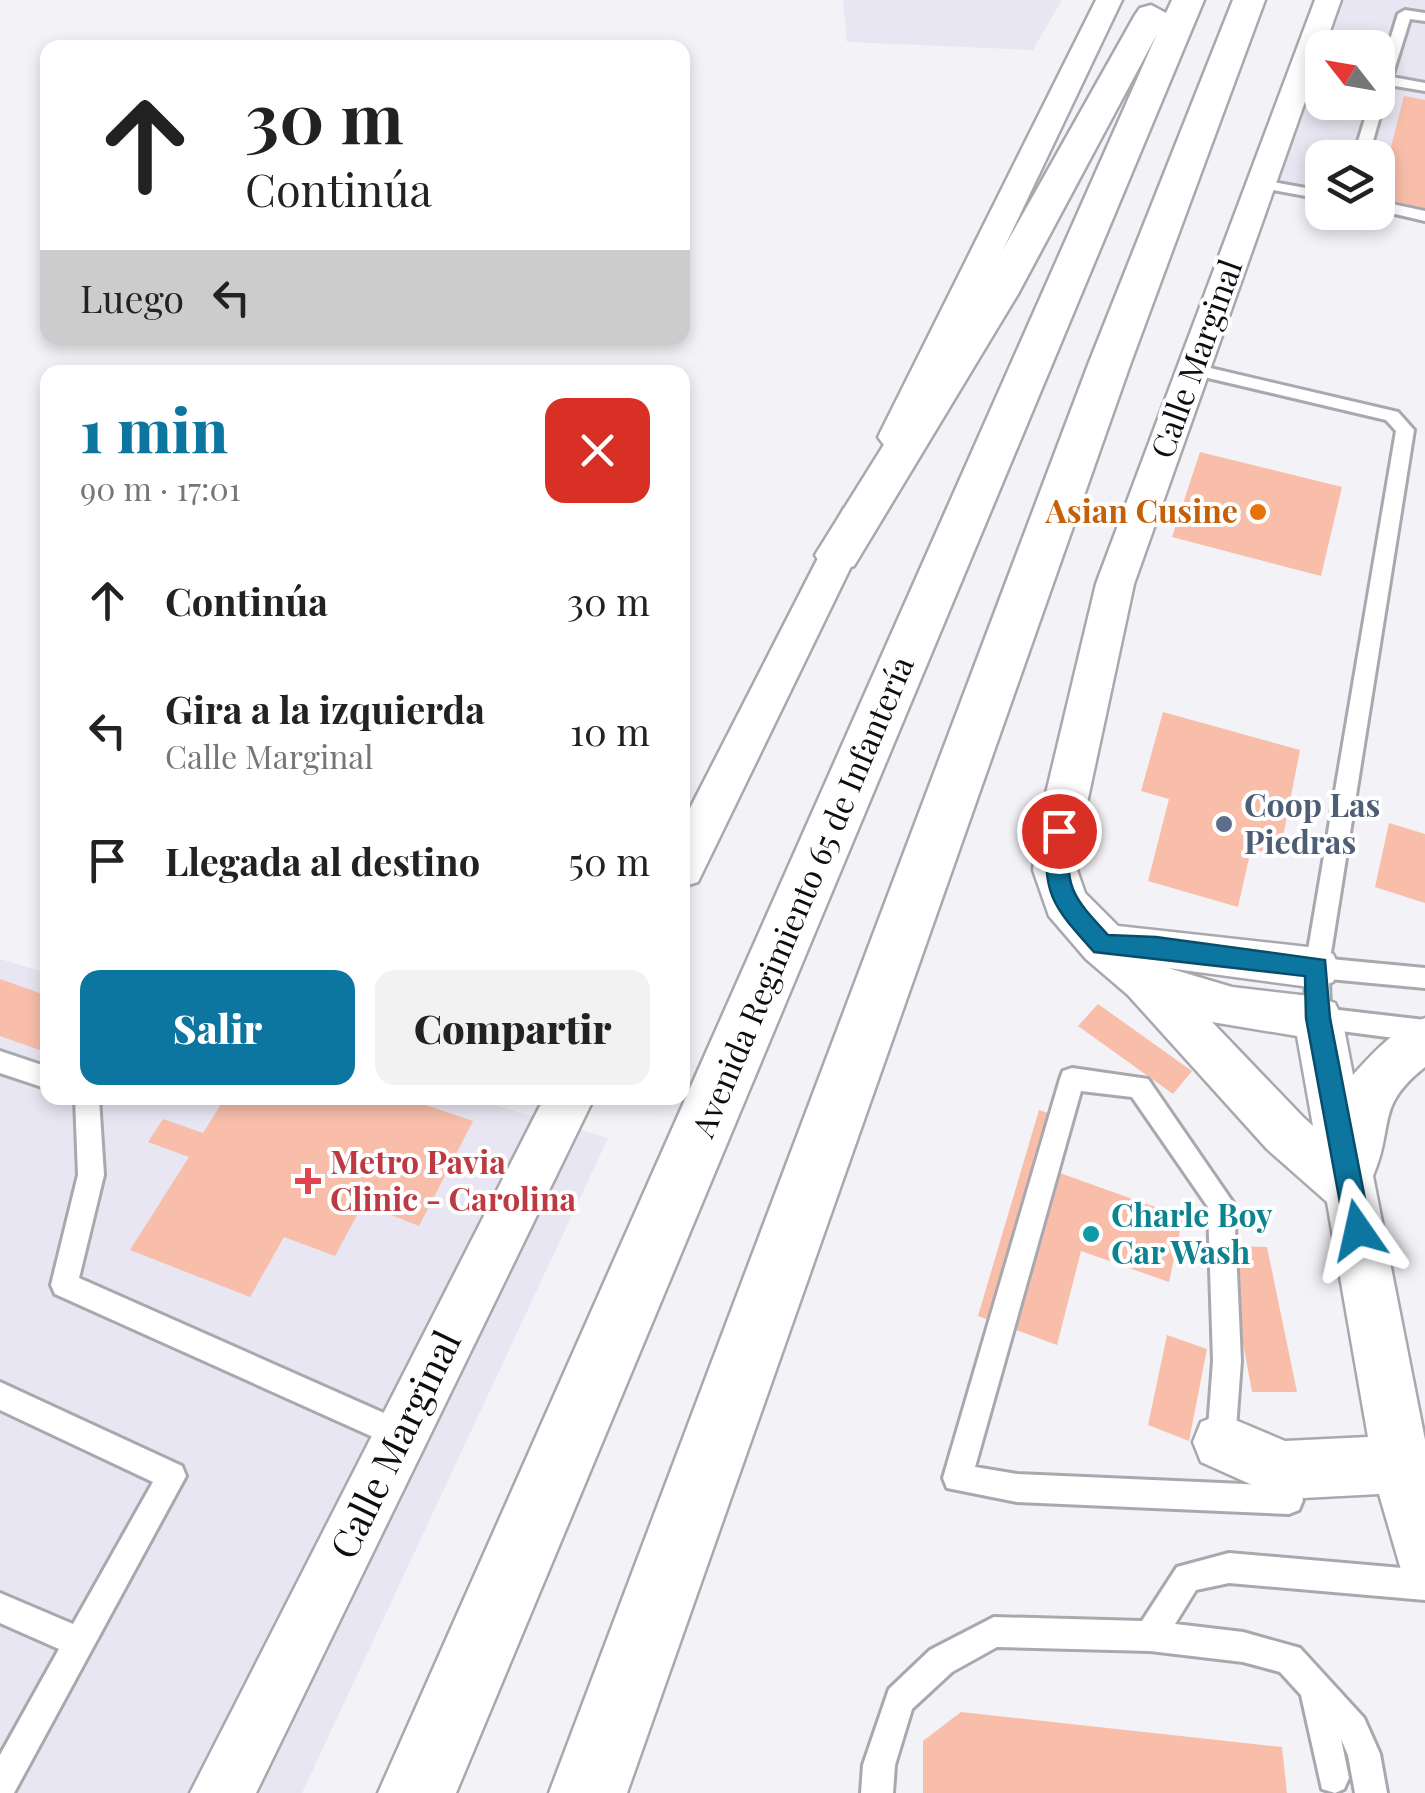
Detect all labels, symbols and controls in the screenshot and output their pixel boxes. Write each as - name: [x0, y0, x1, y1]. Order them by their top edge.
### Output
- north arrow: [1305, 30, 1395, 120]
- map controls: [1305, 30, 1395, 230]
- text: 30 m: [245, 68, 404, 162]
- icon: ahead: [80, 80, 210, 210]
- button: layers: [1305, 140, 1395, 230]
- text: Continúa: [245, 158, 432, 218]
- street label: Calle Marginal: [1139, 253, 1251, 463]
- icon: left: [204, 270, 259, 325]
- text: Luego: [80, 272, 184, 323]
- text: 1 min: [80, 388, 228, 468]
- button: close: [545, 398, 650, 503]
- text: 90 m · 17:01: [80, 466, 241, 509]
- place label: Asian Cusine: [1045, 488, 1238, 531]
- marker: Asian Cusine: [1247, 501, 1269, 523]
- icon: ahead: [80, 573, 135, 628]
- text: Continúa: [165, 575, 328, 626]
- text: 30 m: [567, 575, 650, 626]
- street label: Avenida Regimiento 65 de Infantería: [679, 649, 922, 1144]
- text: Gira a la izquierda: [165, 683, 485, 734]
- icon: left: [80, 703, 135, 758]
- text: 10 m: [570, 705, 650, 756]
- text: Calle Marginal: [165, 734, 373, 777]
- place label: Coop Las Piedras: [1244, 782, 1380, 862]
- pin: [1017, 789, 1102, 874]
- icon: arrive: [1032, 804, 1087, 859]
- marker: Coop Las Piedras: [1213, 813, 1235, 835]
- icon: arrive: [80, 833, 135, 888]
- text: Llegada al destino: [165, 835, 480, 886]
- text: 50 m: [568, 835, 650, 886]
- button: Salir: [80, 970, 355, 1085]
- button: Compartir: [375, 970, 650, 1085]
- place label: Metro Pavia Clinic - Carolina: [330, 1139, 577, 1219]
- marker: Metro Pavia Clinic - Carolina: [295, 1168, 321, 1194]
- position arrow: [1306, 1178, 1410, 1282]
- place label: Charle Boy Car Wash: [1111, 1192, 1273, 1272]
- marker: Charle Boy Car Wash: [1080, 1223, 1102, 1245]
- street label: Calle Marginal: [317, 1321, 471, 1566]

